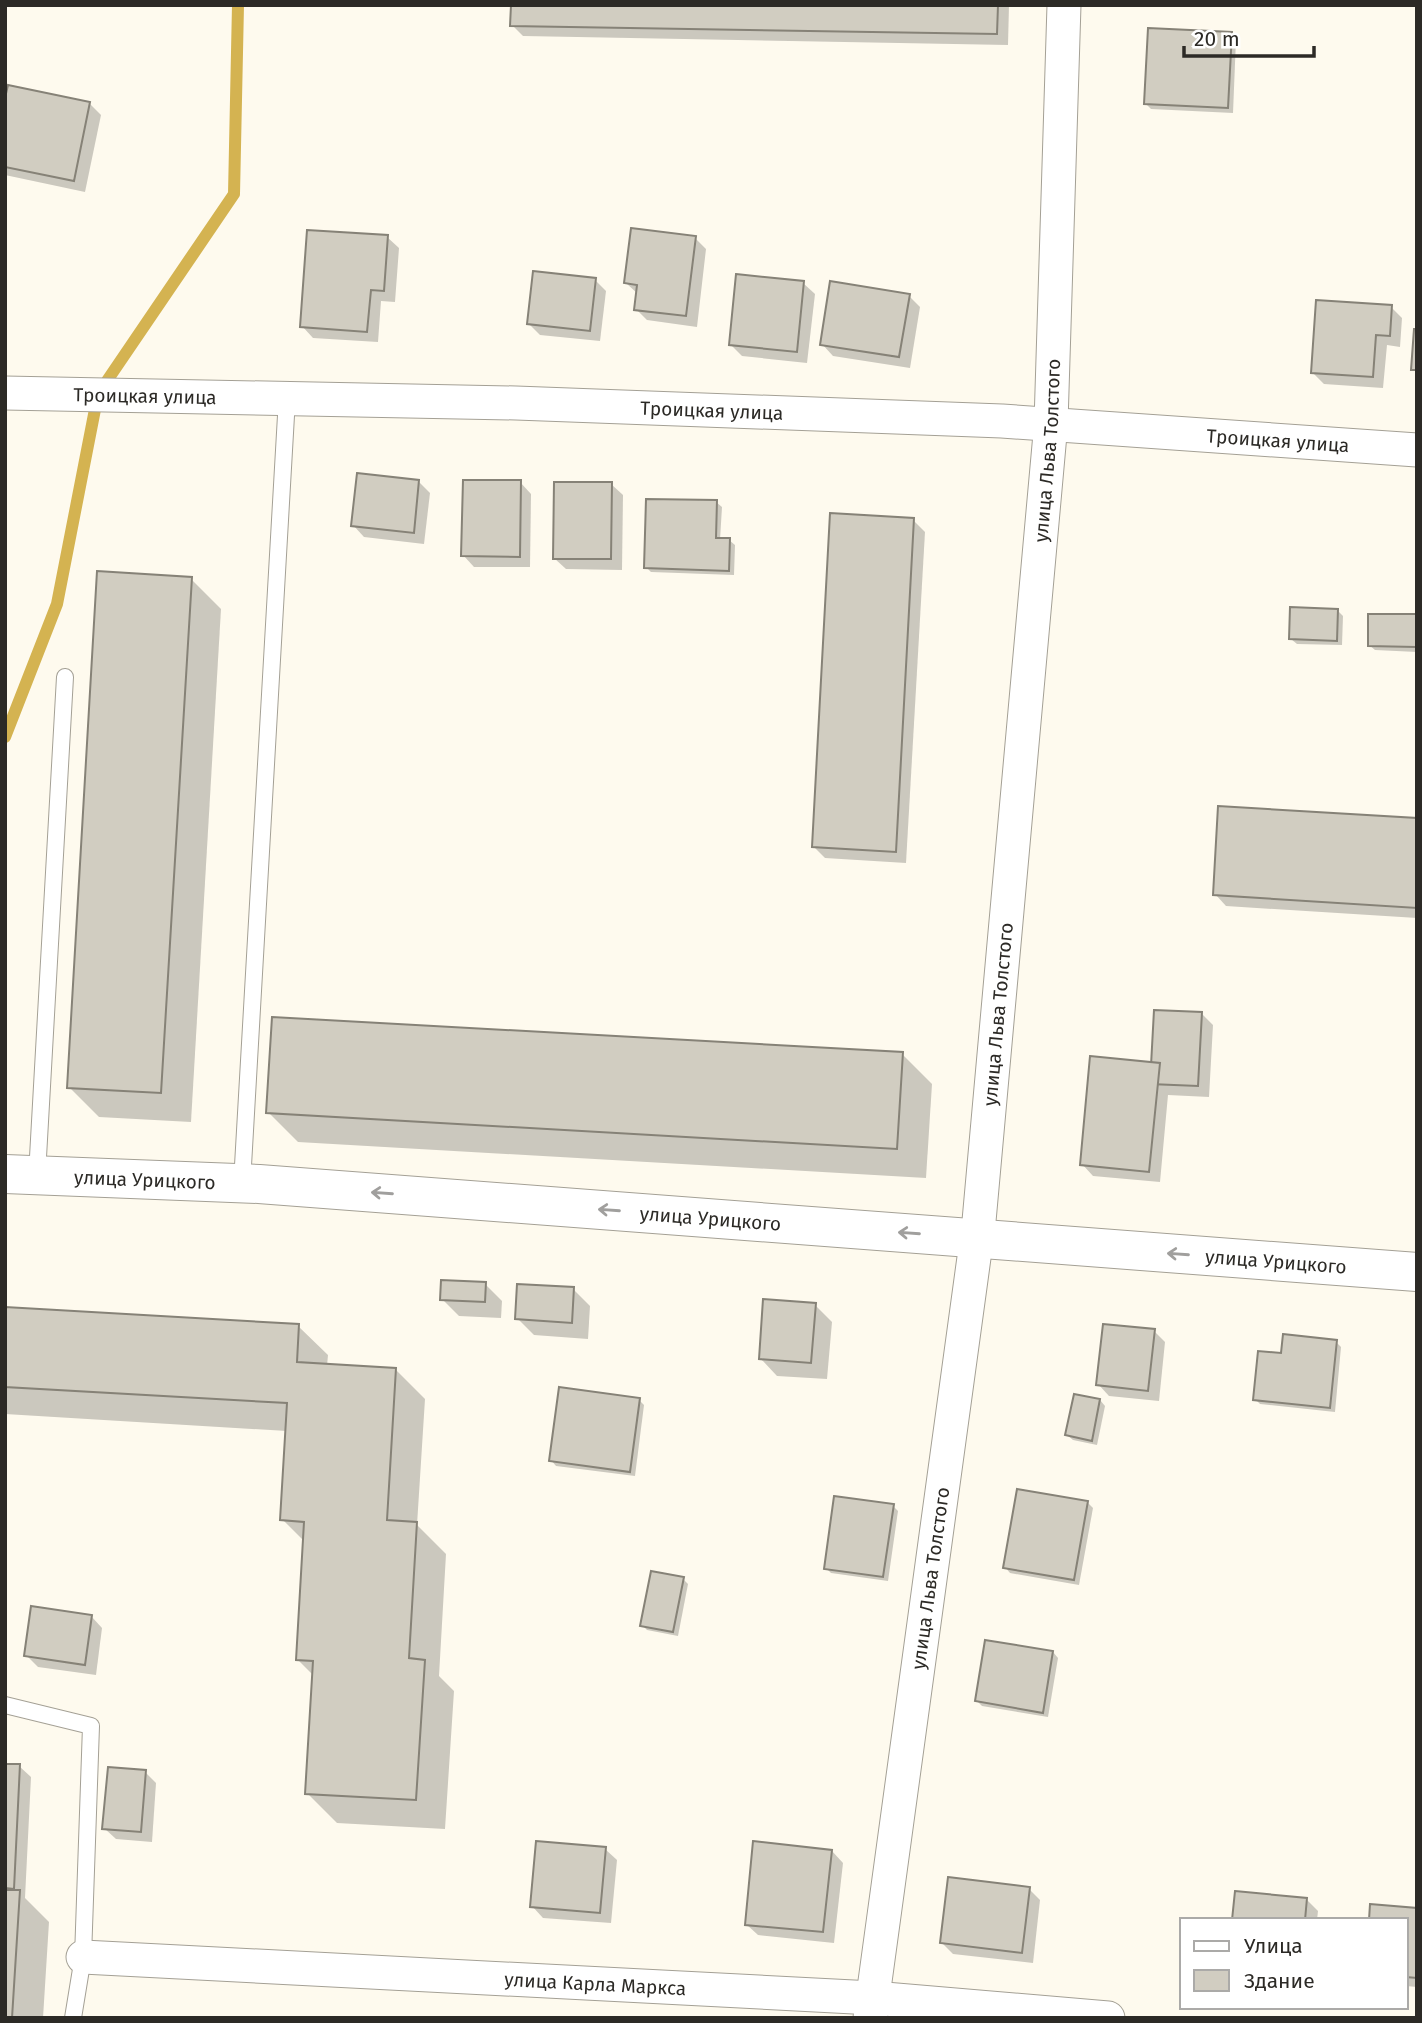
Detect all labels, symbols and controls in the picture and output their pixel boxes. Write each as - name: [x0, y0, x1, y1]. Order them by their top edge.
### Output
- scale bar: [1184, 14, 1314, 58]
- text: 20 m: [1194, 26, 1240, 52]
- street label: улица Льва Толстого: [1029, 358, 1065, 543]
- street label: Троицкая улица: [73, 383, 217, 409]
- street label: Троицкая улица: [640, 397, 784, 425]
- street label: Троицкая улица: [1206, 424, 1350, 457]
- street label: улица Льва Толстого: [978, 922, 1018, 1107]
- street label: улица Урицкого: [74, 1166, 216, 1194]
- one-way arrow: [371, 1186, 394, 1199]
- street label: улица Урицкого: [639, 1202, 782, 1236]
- one-way arrow: [597, 1204, 620, 1217]
- one-way arrow: [898, 1226, 921, 1239]
- street label: улица Урицкого: [1204, 1245, 1347, 1279]
- one-way arrow: [1166, 1247, 1189, 1260]
- street label: улица Льва Толстого: [907, 1485, 955, 1671]
- legend: [1180, 1918, 1408, 2009]
- text: Улица: [1244, 1933, 1303, 1959]
- street label: улица Карла Маркса: [504, 1968, 687, 2000]
- text: Здание: [1244, 1968, 1315, 1994]

